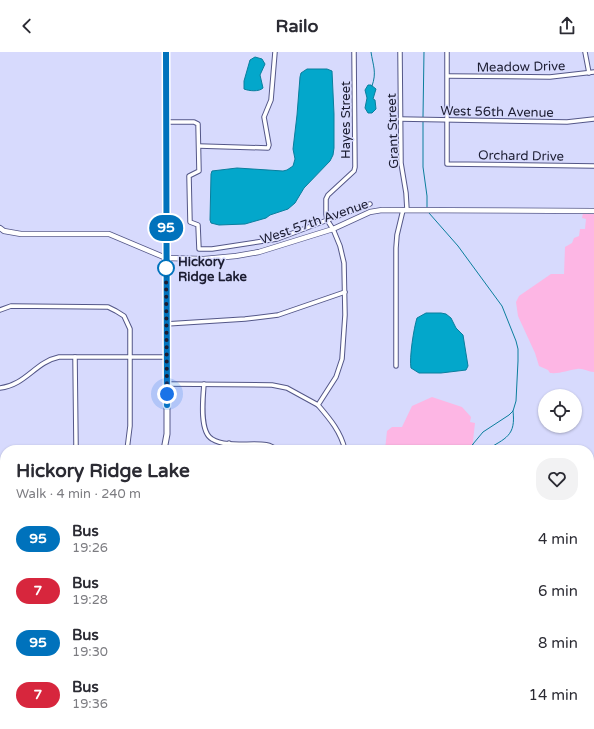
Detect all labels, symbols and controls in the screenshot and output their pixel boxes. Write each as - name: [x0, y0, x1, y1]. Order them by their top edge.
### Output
- icon: back: [16, 15, 38, 37]
- text: Railo: [276, 15, 318, 37]
- icon: share: [556, 15, 578, 37]
- street label: Meadow Drive: [477, 58, 566, 76]
- street label: Hayes Street: [338, 81, 354, 159]
- street label: Grant Street: [384, 93, 402, 169]
- street label: West 56th Avenue: [440, 103, 554, 121]
- street label: Orchard Drive: [478, 147, 564, 165]
- street label: West 57th Avenue: [258, 196, 371, 248]
- line badge: 95: [148, 215, 184, 241]
- text: 95: [157, 219, 175, 236]
- place label: Hickory Ridge Lake: [178, 254, 247, 285]
- marker: Hickory Ridge Lake: [157, 259, 175, 277]
- your location: [157, 384, 177, 404]
- map controls: [538, 389, 582, 433]
- button: locate: [538, 389, 582, 433]
- button: heart: [536, 458, 578, 500]
- text: Hickory Ridge Lake: [16, 460, 190, 482]
- text: Walk · 4 min · 240 m: [16, 486, 141, 502]
- text: Bus: [72, 522, 99, 540]
- text: 95: [29, 530, 47, 547]
- text: 4 min: [538, 530, 578, 548]
- text: 19:26: [72, 540, 108, 556]
- text: Bus: [72, 574, 99, 592]
- text: 7: [34, 582, 42, 599]
- text: 6 min: [538, 582, 578, 600]
- text: 19:28: [72, 592, 108, 608]
- text: Bus: [72, 626, 99, 644]
- text: 95: [29, 634, 47, 651]
- text: 8 min: [538, 634, 578, 652]
- text: 19:30: [72, 644, 108, 660]
- text: Bus: [72, 678, 99, 696]
- text: 7: [34, 686, 42, 703]
- text: 14 min: [529, 686, 578, 704]
- text: 19:36: [72, 696, 108, 712]

